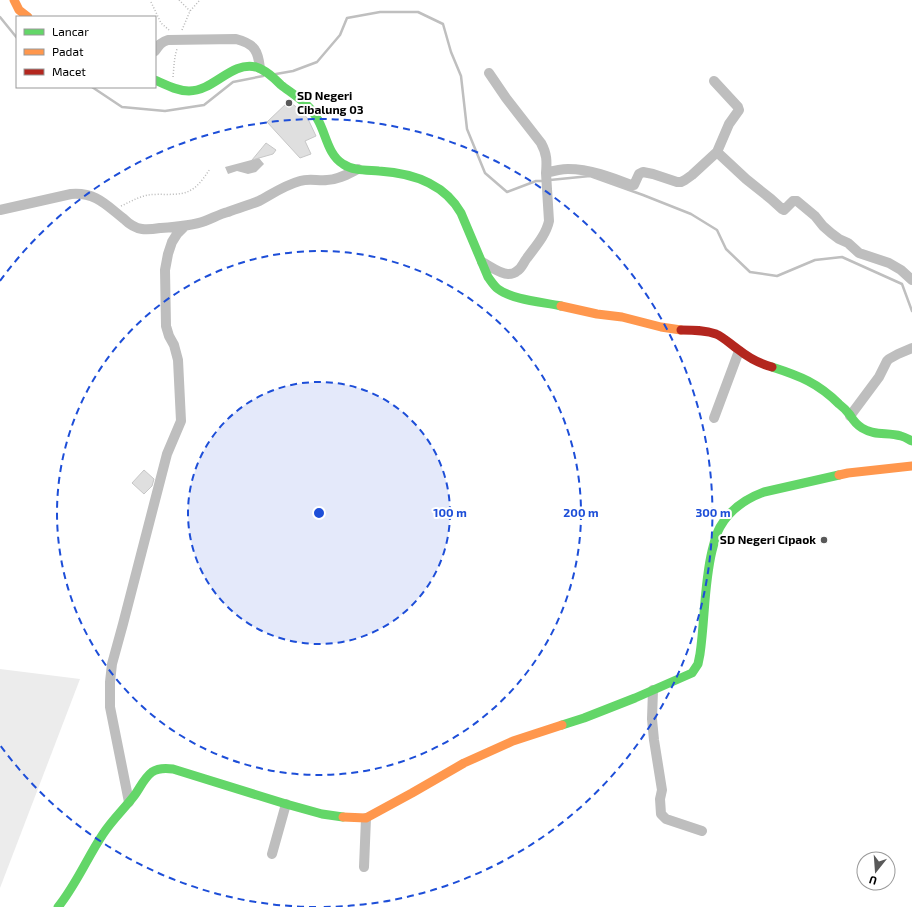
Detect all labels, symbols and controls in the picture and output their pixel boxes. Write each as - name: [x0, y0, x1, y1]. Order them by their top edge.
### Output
- legend: [16, 16, 156, 88]
- text: Lancar: [52, 24, 89, 38]
- text: Padat: [52, 44, 84, 58]
- text: Macet: [52, 64, 86, 78]
- place label: SD Negeri Cibalung 03: [297, 88, 364, 116]
- marker: SD Negeri Cibalung 03: [284, 98, 294, 108]
- text: 100 m: [433, 505, 467, 519]
- text: 200 m: [563, 505, 599, 519]
- text: 300 m: [695, 505, 731, 519]
- centre of rings: [312, 506, 326, 520]
- place label: SD Negeri Cipaok: [720, 532, 816, 546]
- marker: SD Negeri Cipaok: [819, 535, 829, 545]
- north arrow: [856, 851, 896, 891]
- text: U: [867, 874, 878, 888]

